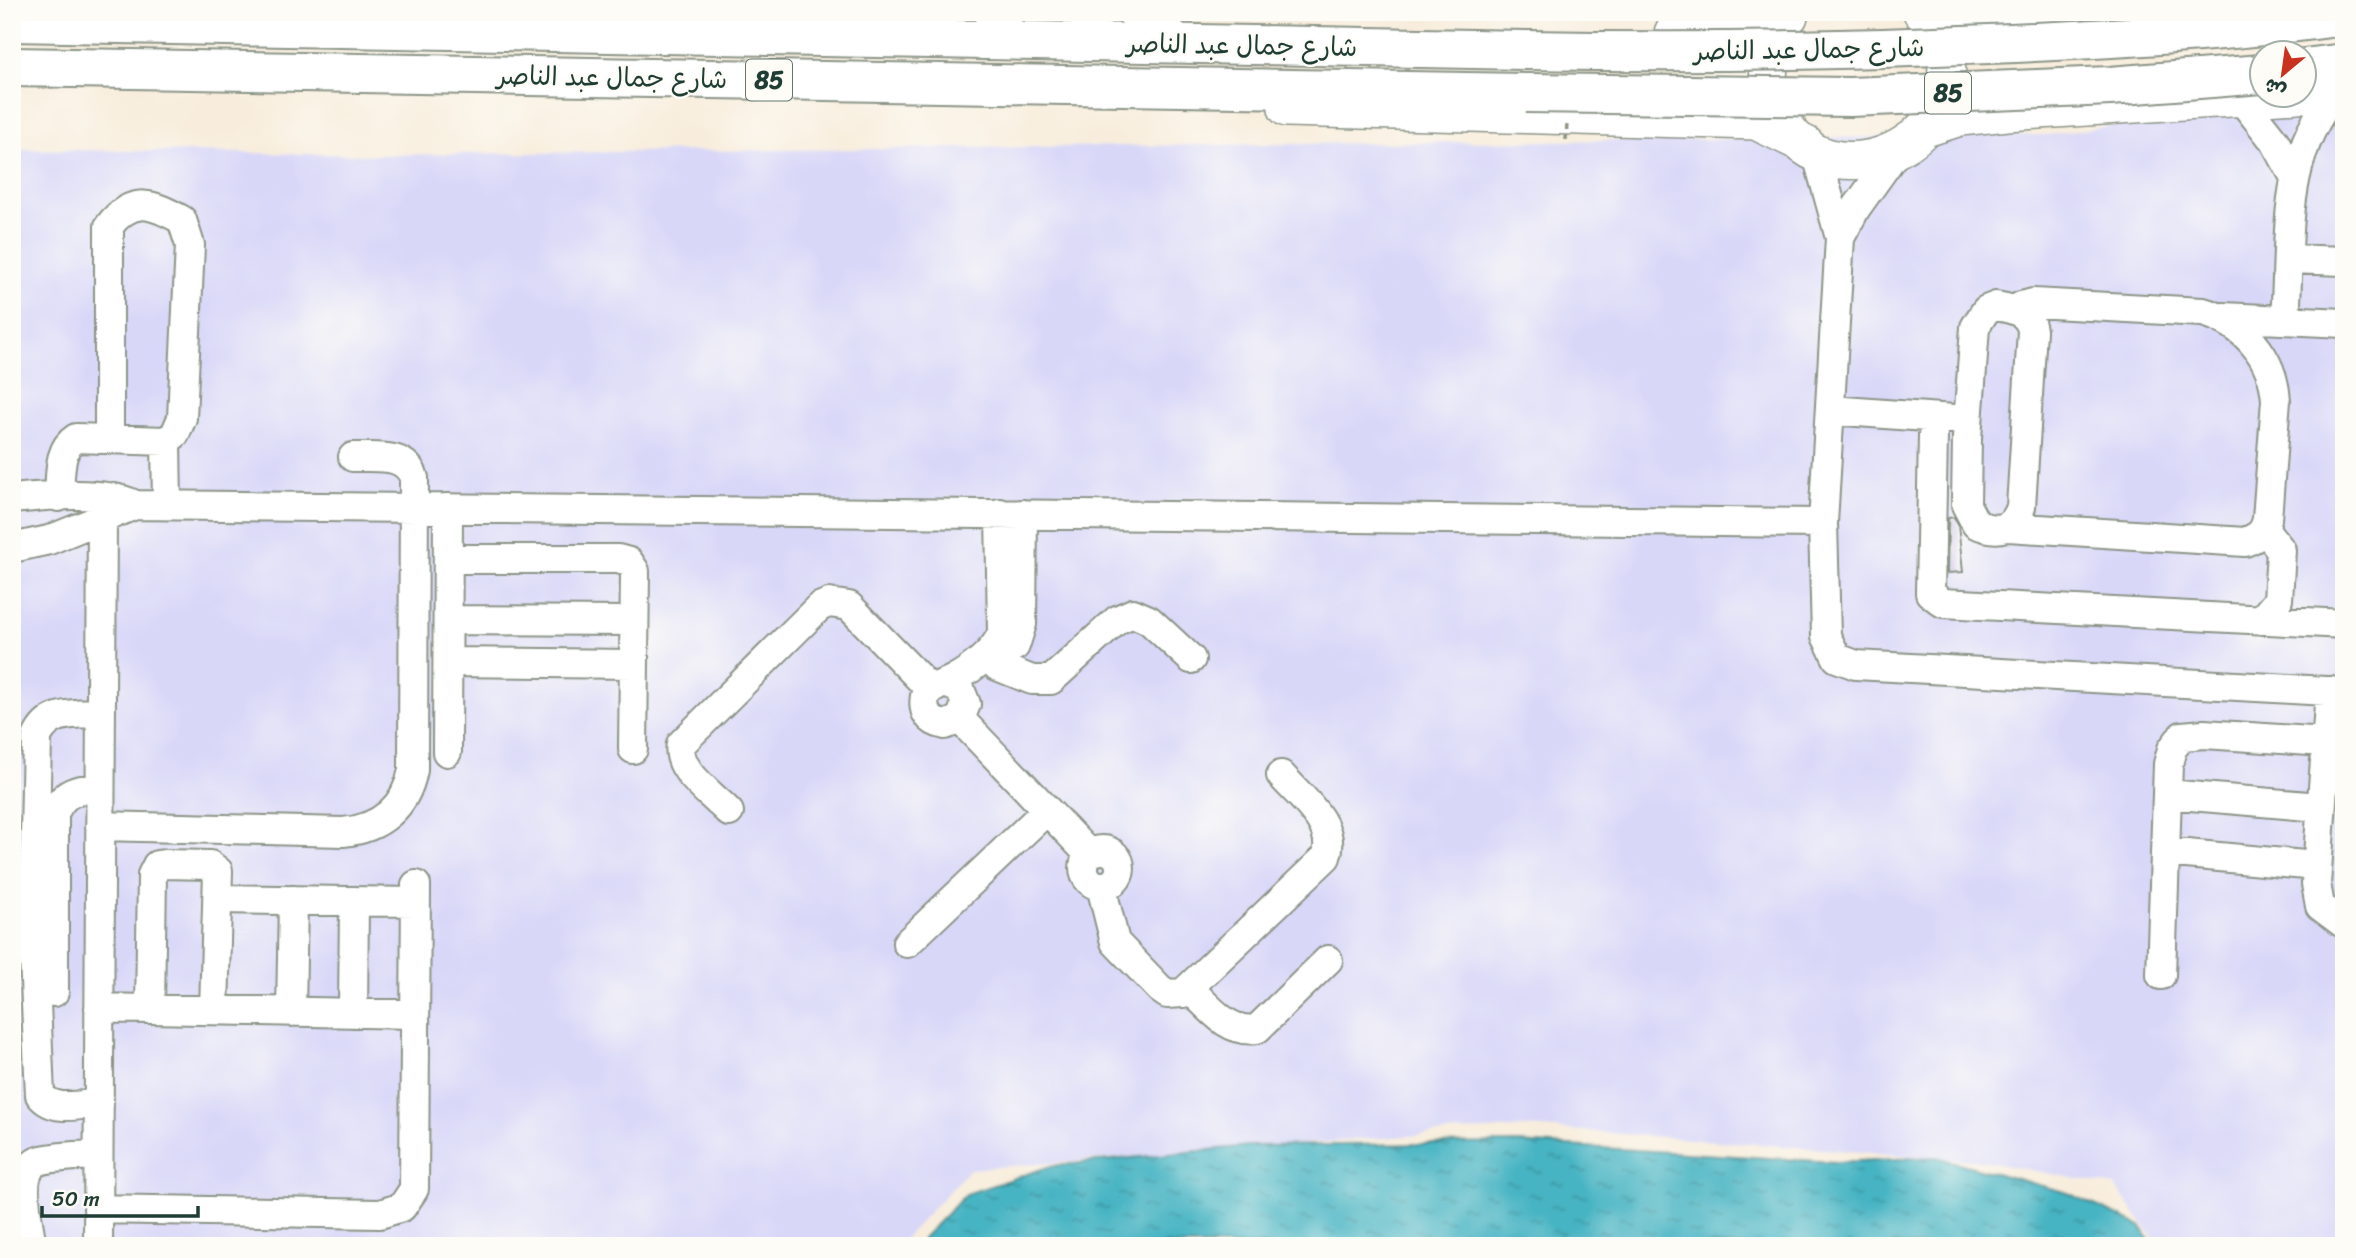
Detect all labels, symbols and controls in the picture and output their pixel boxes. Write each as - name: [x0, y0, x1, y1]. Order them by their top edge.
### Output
- street label: شارع جمال عبد الناصر: [1124, 20, 1358, 70]
- street label: شارع جمال عبد الناصر: [1691, 24, 1925, 74]
- north arrow: [2248, 38, 2318, 108]
- street label: شارع جمال عبد الناصر: [494, 52, 728, 102]
- road number: 85: [746, 60, 792, 100]
- text: ش: [2258, 69, 2292, 108]
- road number: 85: [1925, 72, 1971, 114]
- scale bar: [42, 1174, 198, 1218]
- text: 50 m: [52, 1180, 100, 1218]

